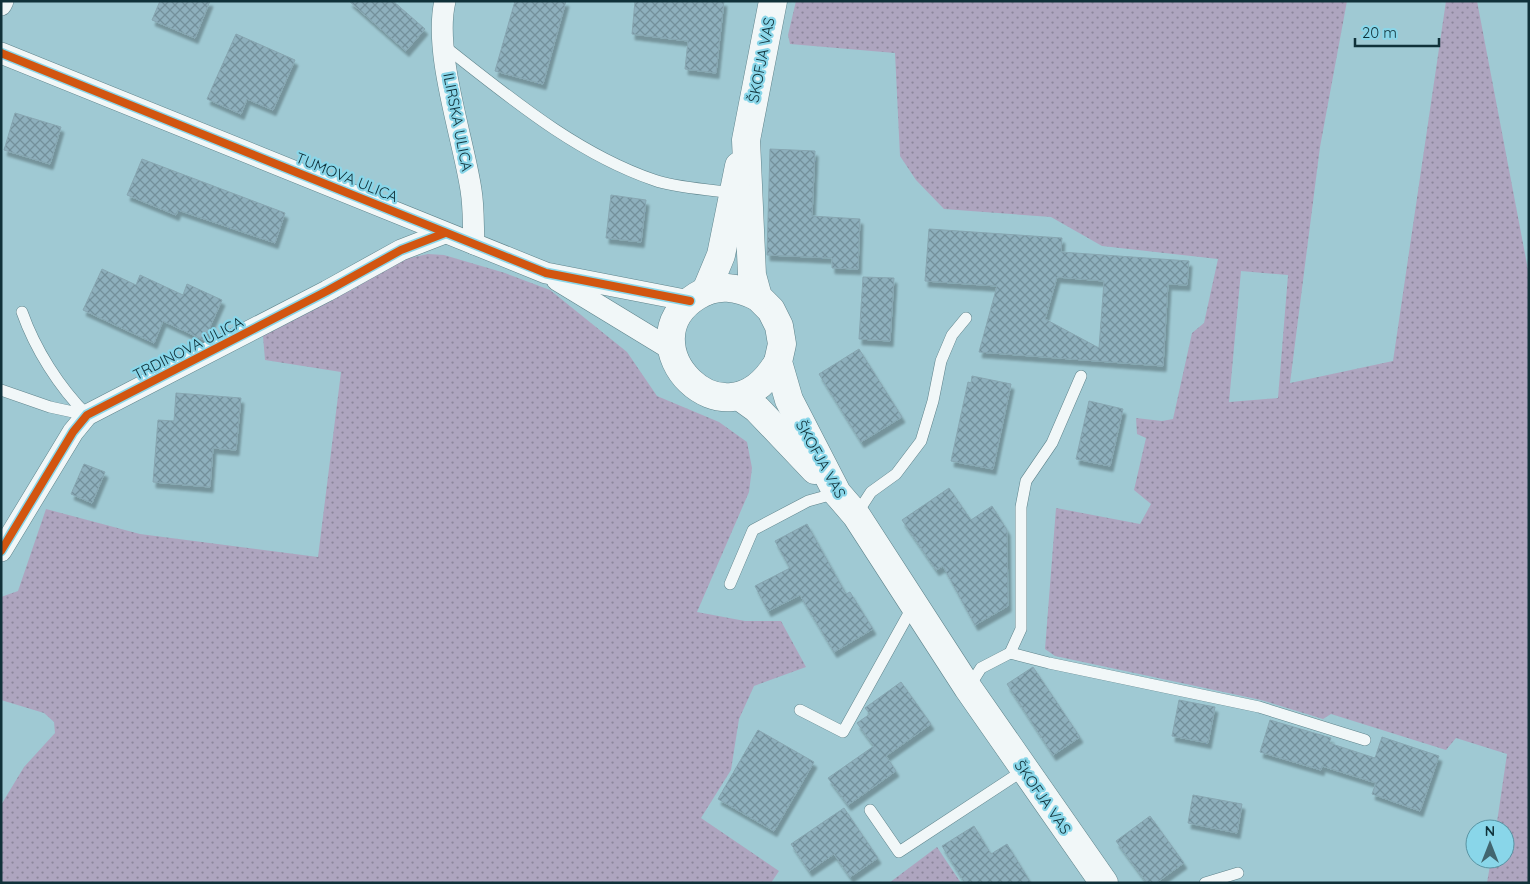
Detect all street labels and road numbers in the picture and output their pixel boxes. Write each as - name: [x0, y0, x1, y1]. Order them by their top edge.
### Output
- street label: ŠKOFJA VAS: [743, 16, 779, 104]
- street label: ILIRSKA ULICA: [439, 71, 477, 173]
- street label: TUMOVA ULICA: [293, 148, 401, 206]
- street label: TRDINOVA ULICA: [130, 312, 247, 384]
- street label: ŠKOFJA VAS: [792, 417, 850, 501]
- street label: ŠKOFJA VAS: [1011, 756, 1075, 838]

